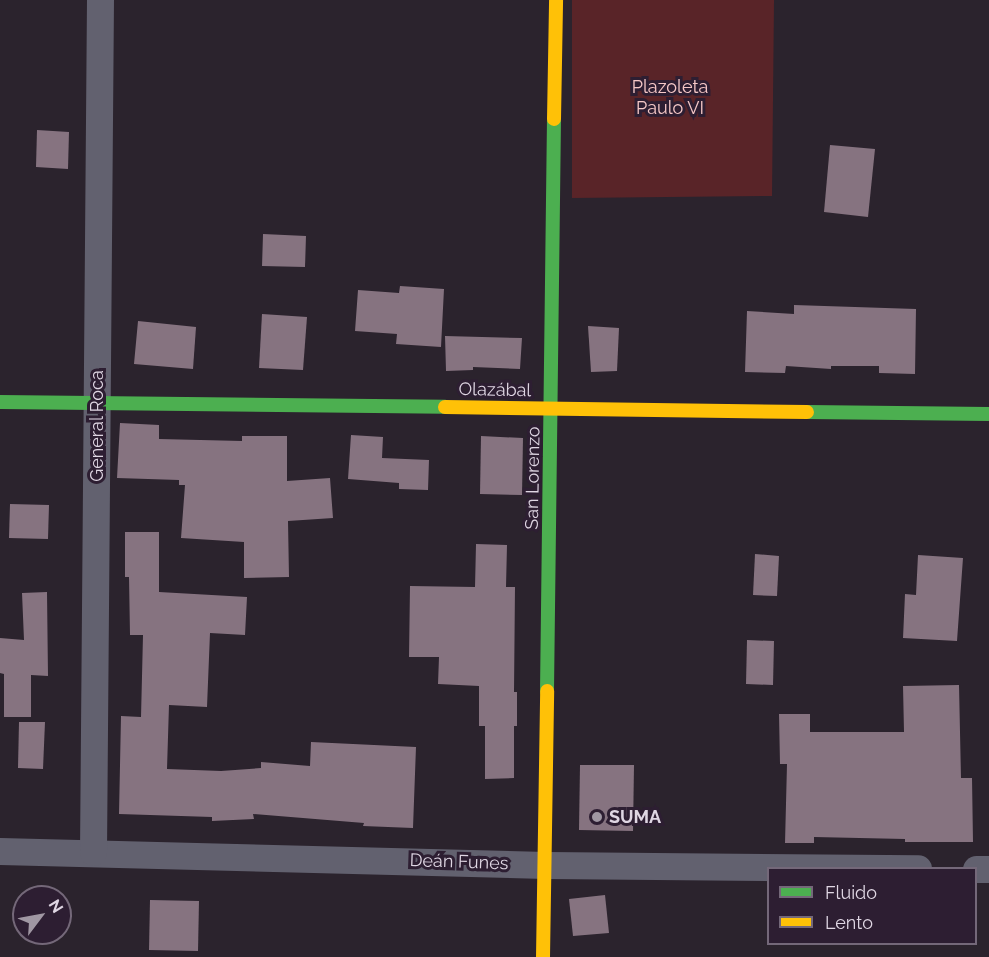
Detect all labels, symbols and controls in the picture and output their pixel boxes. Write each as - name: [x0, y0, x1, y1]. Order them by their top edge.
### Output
- park label: Plazoleta Paulo VI: [632, 77, 708, 119]
- street label: General Roca: [86, 370, 108, 482]
- street label: Olazábal: [458, 379, 532, 401]
- street label: San Lorenzo: [521, 426, 545, 530]
- place label: SUMA: [609, 806, 661, 828]
- marker: SUMA: [590, 810, 604, 824]
- street label: Deán Funes: [409, 849, 509, 875]
- legend: [767, 867, 977, 945]
- text: Fluido: [825, 882, 877, 903]
- north arrow: [12, 885, 72, 945]
- text: N: [45, 896, 67, 916]
- text: Lento: [825, 912, 873, 933]

